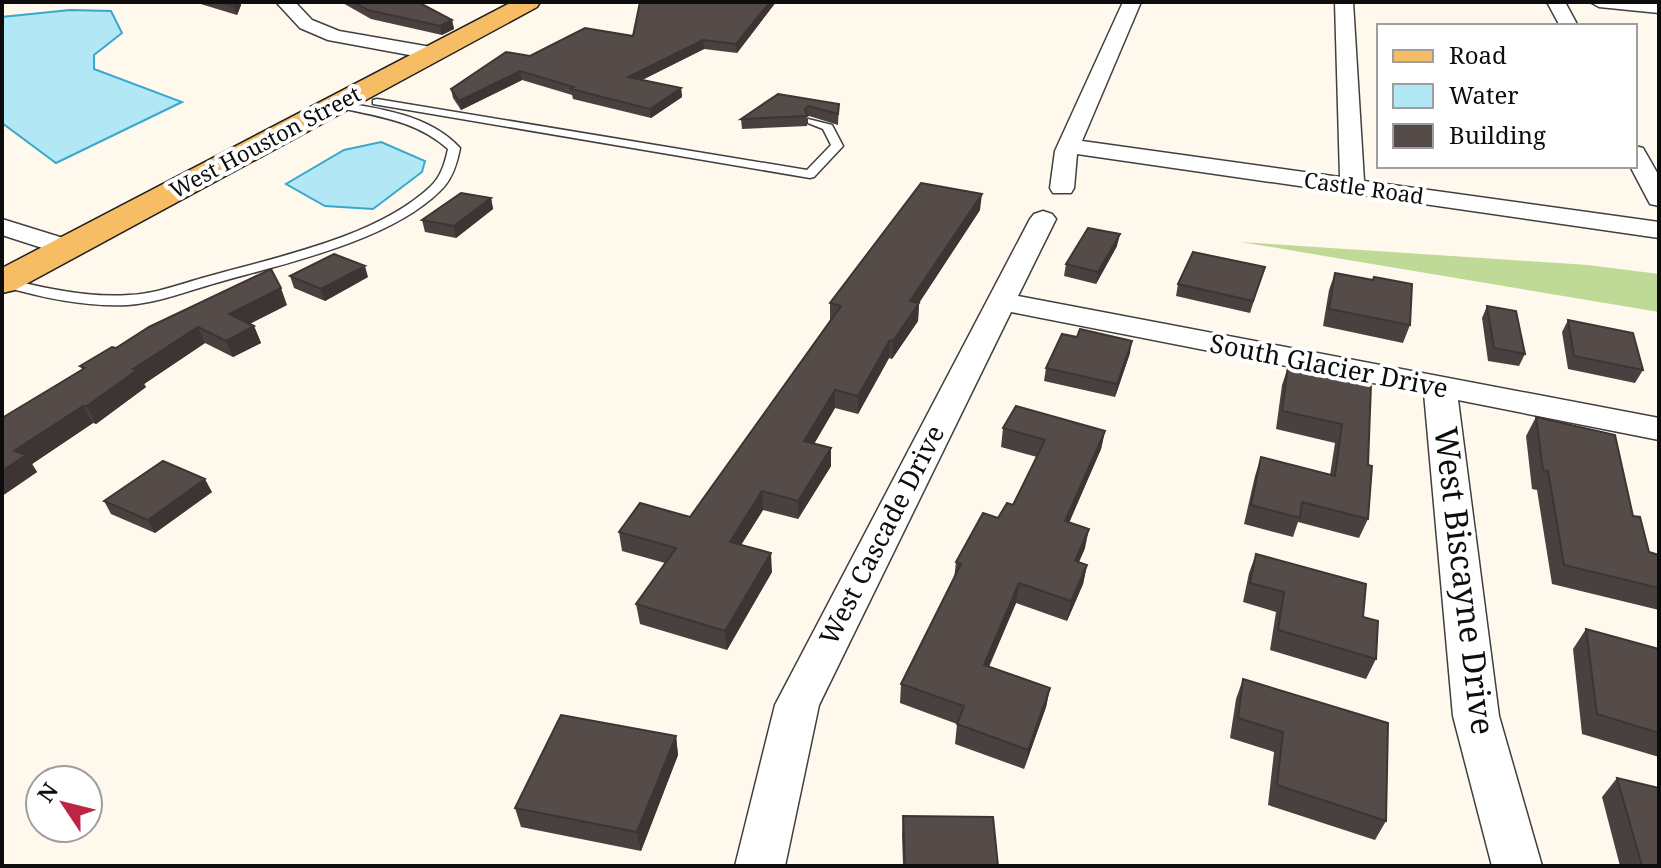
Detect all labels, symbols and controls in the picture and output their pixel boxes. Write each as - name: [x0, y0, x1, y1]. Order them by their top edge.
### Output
- legend: [1377, 24, 1637, 168]
- text: Road: [1449, 38, 1507, 71]
- street label: West Houston Street: [164, 78, 366, 204]
- text: Water: [1449, 78, 1519, 111]
- text: Building: [1449, 118, 1546, 151]
- street label: Castle Road: [1302, 164, 1427, 210]
- street label: South Glacier Drive: [1207, 324, 1451, 406]
- street label: West Cascade Drive: [810, 419, 952, 651]
- street label: West Biscayne Drive: [1425, 424, 1506, 737]
- north arrow: [24, 764, 104, 844]
- text: N: [30, 776, 64, 808]

